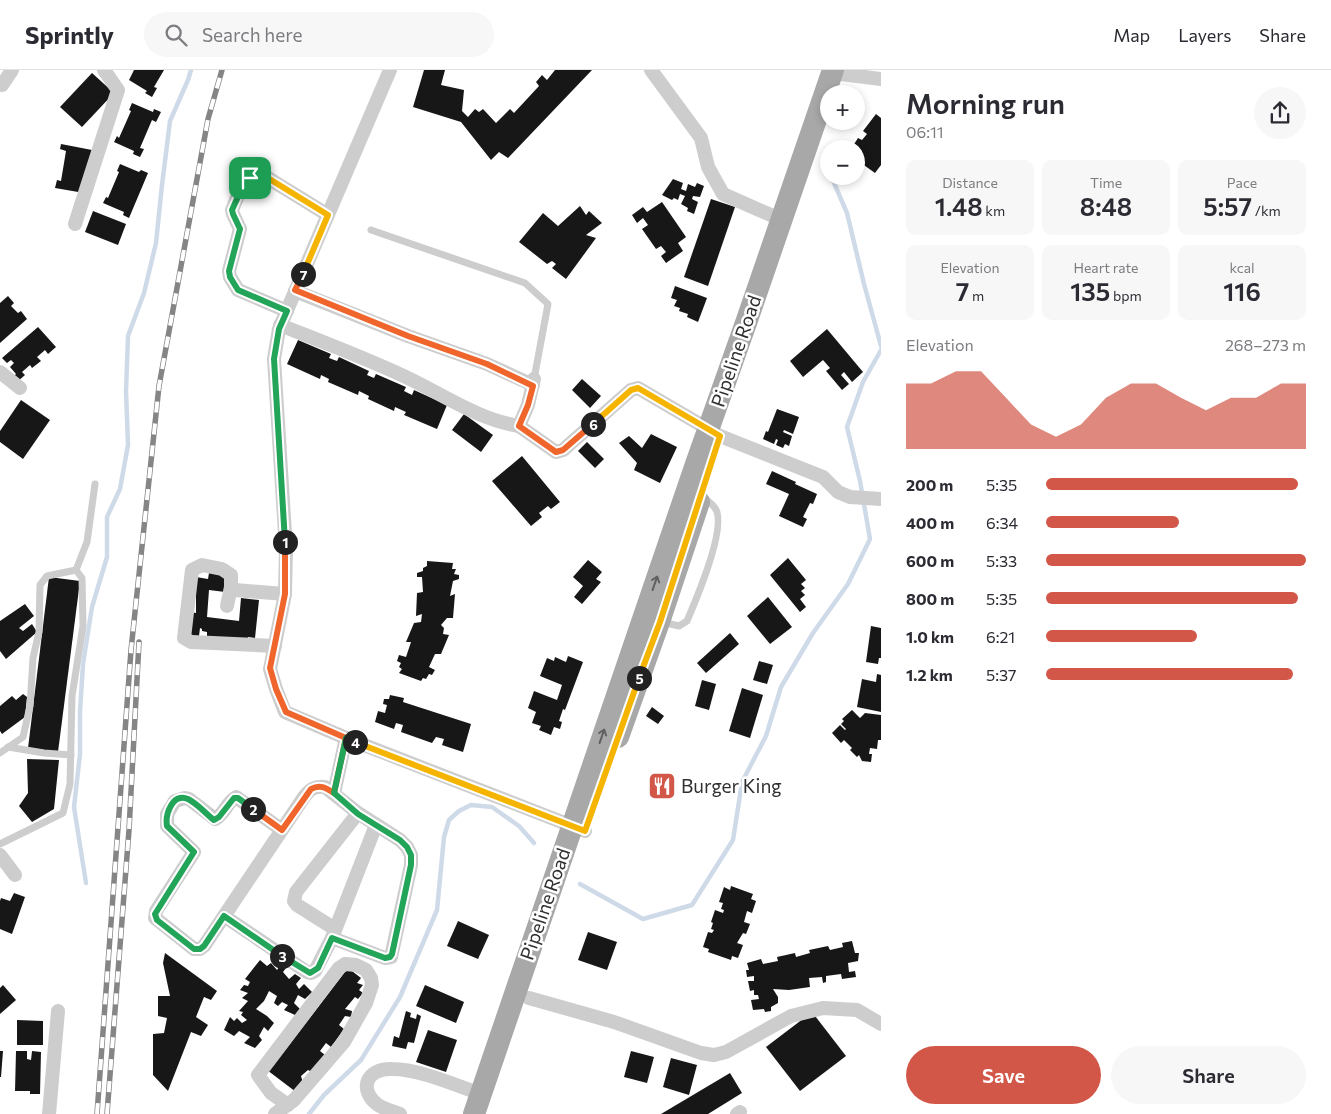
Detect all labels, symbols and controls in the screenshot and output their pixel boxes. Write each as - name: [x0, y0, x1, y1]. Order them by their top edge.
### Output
- search box: [144, 12, 494, 57]
- text: Sprintly: [25, 20, 114, 49]
- icon: search: [162, 21, 190, 49]
- text: Search here: [202, 23, 302, 46]
- text: Map: [1113, 24, 1150, 46]
- text: Layers: [1178, 24, 1231, 46]
- text: Share: [1259, 24, 1306, 46]
- map controls: [820, 85, 865, 185]
- button: +: [820, 85, 865, 130]
- text: Morning run: [906, 86, 1065, 120]
- button: share: [1254, 87, 1306, 139]
- text: 06:11: [906, 122, 944, 141]
- button: −: [820, 140, 865, 185]
- pin: [229, 157, 271, 199]
- icon: arrive: [236, 164, 264, 192]
- text: Distance: [942, 174, 998, 191]
- text: Time: [1090, 174, 1122, 191]
- text: Pace: [1227, 174, 1257, 191]
- text: 1.48: [935, 191, 983, 221]
- text: 8:48: [1080, 191, 1132, 221]
- text: 5:57: [1203, 191, 1252, 221]
- text: km: [983, 202, 1005, 219]
- text: /km: [1252, 202, 1281, 219]
- text: Elevation: [940, 259, 1000, 276]
- text: Heart rate: [1073, 259, 1139, 276]
- text: kcal: [1229, 259, 1255, 276]
- pin: 7: [290, 262, 316, 286]
- text: 7: [300, 266, 307, 283]
- text: 7: [956, 276, 969, 306]
- text: 135: [1070, 276, 1110, 306]
- text: 116: [1223, 276, 1261, 306]
- text: m: [969, 287, 984, 304]
- text: bpm: [1110, 287, 1142, 304]
- street label: Pipeline Road: [706, 292, 765, 410]
- text: Elevation: [906, 335, 974, 354]
- text: 268–273 m: [1225, 335, 1306, 354]
- pin: 6: [580, 412, 606, 436]
- text: 6: [589, 416, 598, 433]
- text: 200 m: [906, 475, 953, 494]
- text: 5:35: [986, 475, 1017, 494]
- text: 400 m: [906, 513, 954, 532]
- text: 6:34: [986, 513, 1018, 532]
- pin: 1: [272, 530, 298, 554]
- text: 1: [282, 534, 289, 551]
- text: 600 m: [906, 551, 954, 570]
- text: 5:33: [986, 551, 1017, 570]
- one-way arrow: [651, 575, 660, 591]
- text: 800 m: [906, 589, 954, 608]
- text: 5:35: [986, 589, 1017, 608]
- text: 1.0 km: [906, 627, 954, 646]
- text: 6:21: [986, 627, 1015, 646]
- text: 1.2 km: [906, 665, 953, 684]
- text: 5:37: [986, 665, 1016, 684]
- pin: 5: [626, 666, 652, 690]
- text: 5: [635, 670, 644, 687]
- one-way arrow: [598, 729, 607, 745]
- pin: 4: [342, 730, 368, 754]
- text: 4: [351, 734, 360, 751]
- restaurant icon: Burger King: [647, 771, 677, 801]
- place label: Burger King: [681, 774, 782, 797]
- pin: 2: [240, 796, 266, 822]
- text: 2: [250, 801, 257, 818]
- street label: Pipeline Road: [515, 845, 574, 963]
- pin: 3: [270, 944, 294, 968]
- text: 3: [278, 948, 287, 965]
- button: Save: [906, 1046, 1101, 1104]
- button: Share: [1111, 1046, 1306, 1104]

